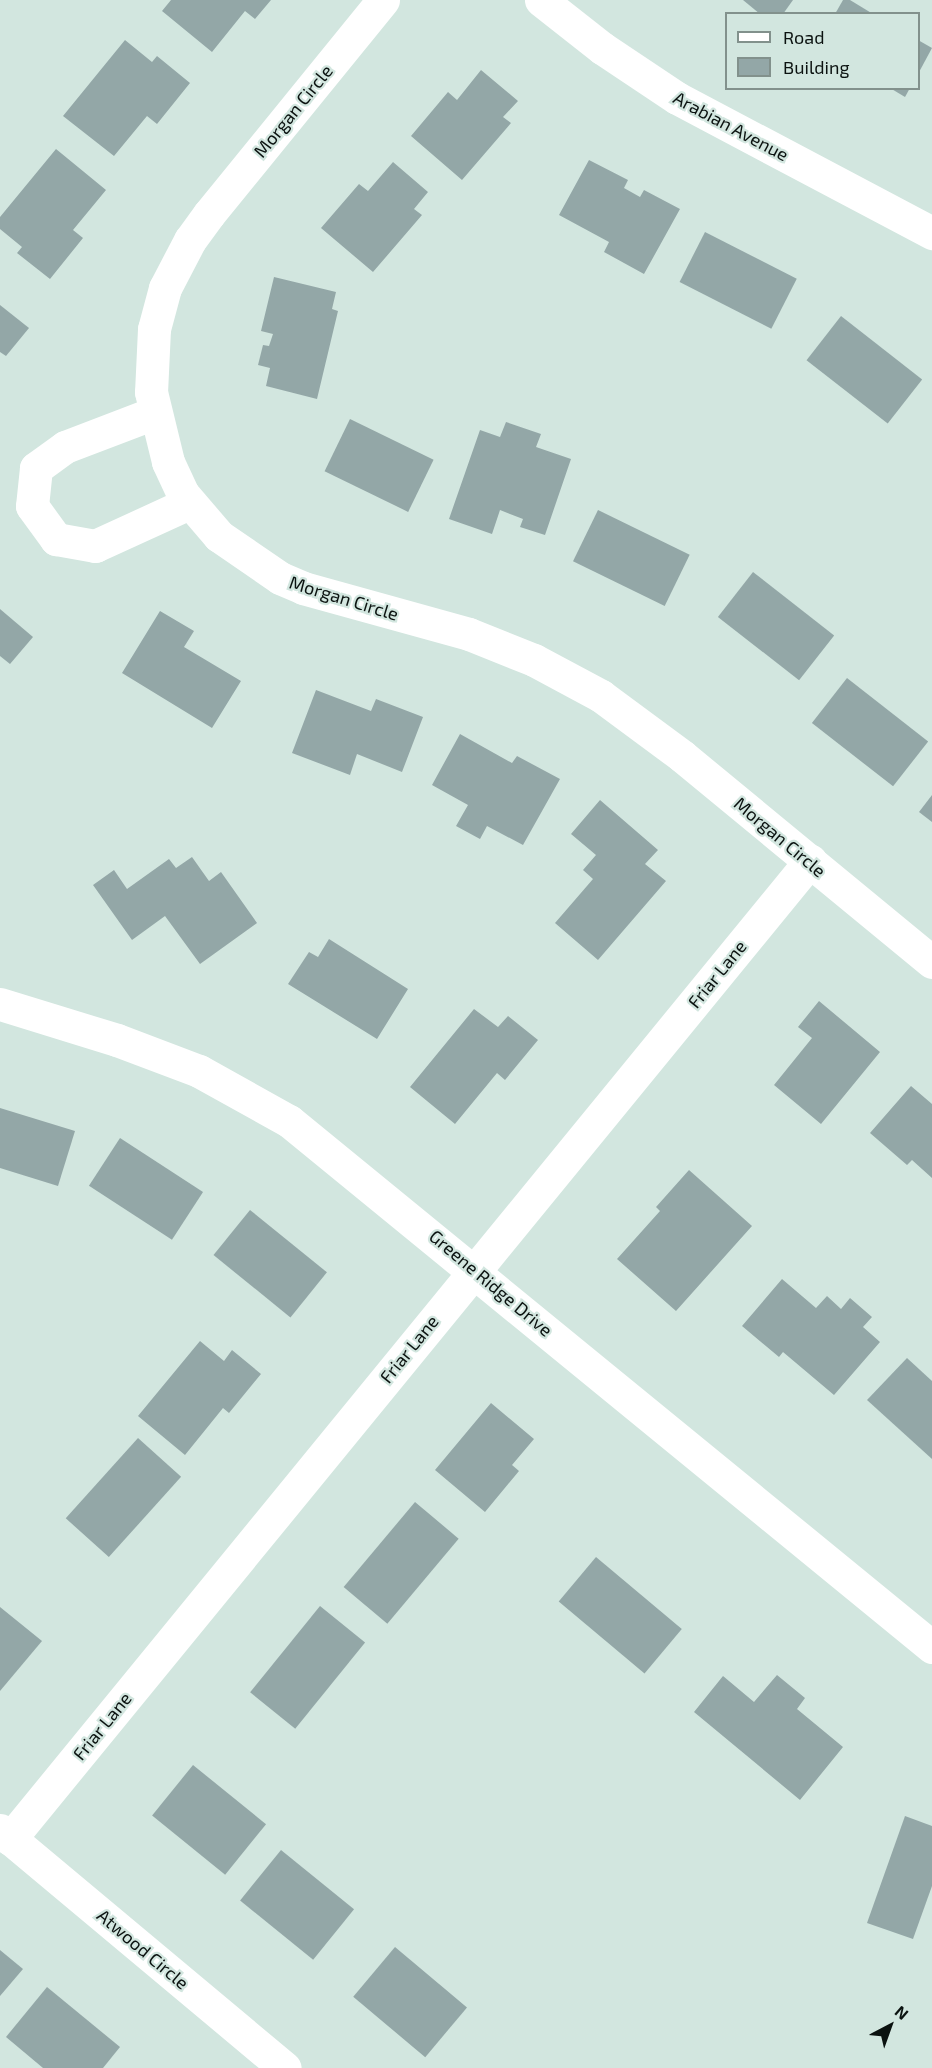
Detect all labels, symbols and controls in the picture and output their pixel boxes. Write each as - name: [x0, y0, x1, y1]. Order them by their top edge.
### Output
- legend: [725, 12, 920, 90]
- text: Road: [783, 26, 824, 48]
- text: Building: [783, 56, 850, 78]
- street label: Morgan Circle: [249, 60, 337, 162]
- street label: Arabian Avenue: [670, 86, 792, 166]
- street label: Morgan Circle: [287, 571, 401, 625]
- street label: Morgan Circle: [730, 792, 830, 882]
- street label: Friar Lane: [683, 936, 751, 1012]
- street label: Greene Ridge Drive: [425, 1225, 557, 1341]
- street label: Friar Lane: [375, 1311, 443, 1387]
- street label: Friar Lane: [68, 1688, 136, 1764]
- street label: Atwood Circle: [93, 1904, 193, 1994]
- north arrow: [860, 1996, 920, 2056]
- text: N: [892, 2001, 913, 2023]

